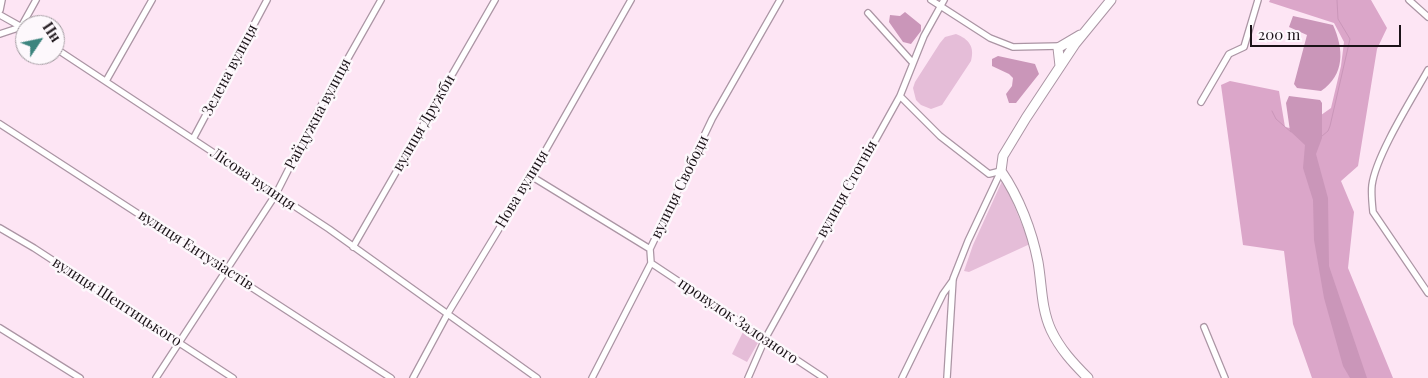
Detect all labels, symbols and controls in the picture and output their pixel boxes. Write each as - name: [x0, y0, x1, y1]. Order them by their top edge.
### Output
- north arrow: [15, 15, 65, 65]
- scale bar: [1253, 15, 1404, 47]
- text: Пн: [39, 18, 66, 46]
- street label: Зелена вулиця: [198, 21, 262, 119]
- text: 200 m: [1258, 24, 1300, 44]
- street label: Райдужна вулиця: [281, 55, 355, 173]
- street label: вулиця Дружби: [389, 71, 459, 175]
- street label: вулиця Свободи: [647, 132, 713, 242]
- street label: вулиця Стогнія: [813, 137, 881, 241]
- street label: Лісова вулиця: [207, 144, 299, 214]
- street label: Нова вулиця: [492, 147, 552, 231]
- street label: вулиця Ентузіастів: [135, 206, 257, 294]
- street label: вулиця Шептицького: [49, 253, 185, 351]
- street label: провулок Залозного: [675, 274, 801, 368]

